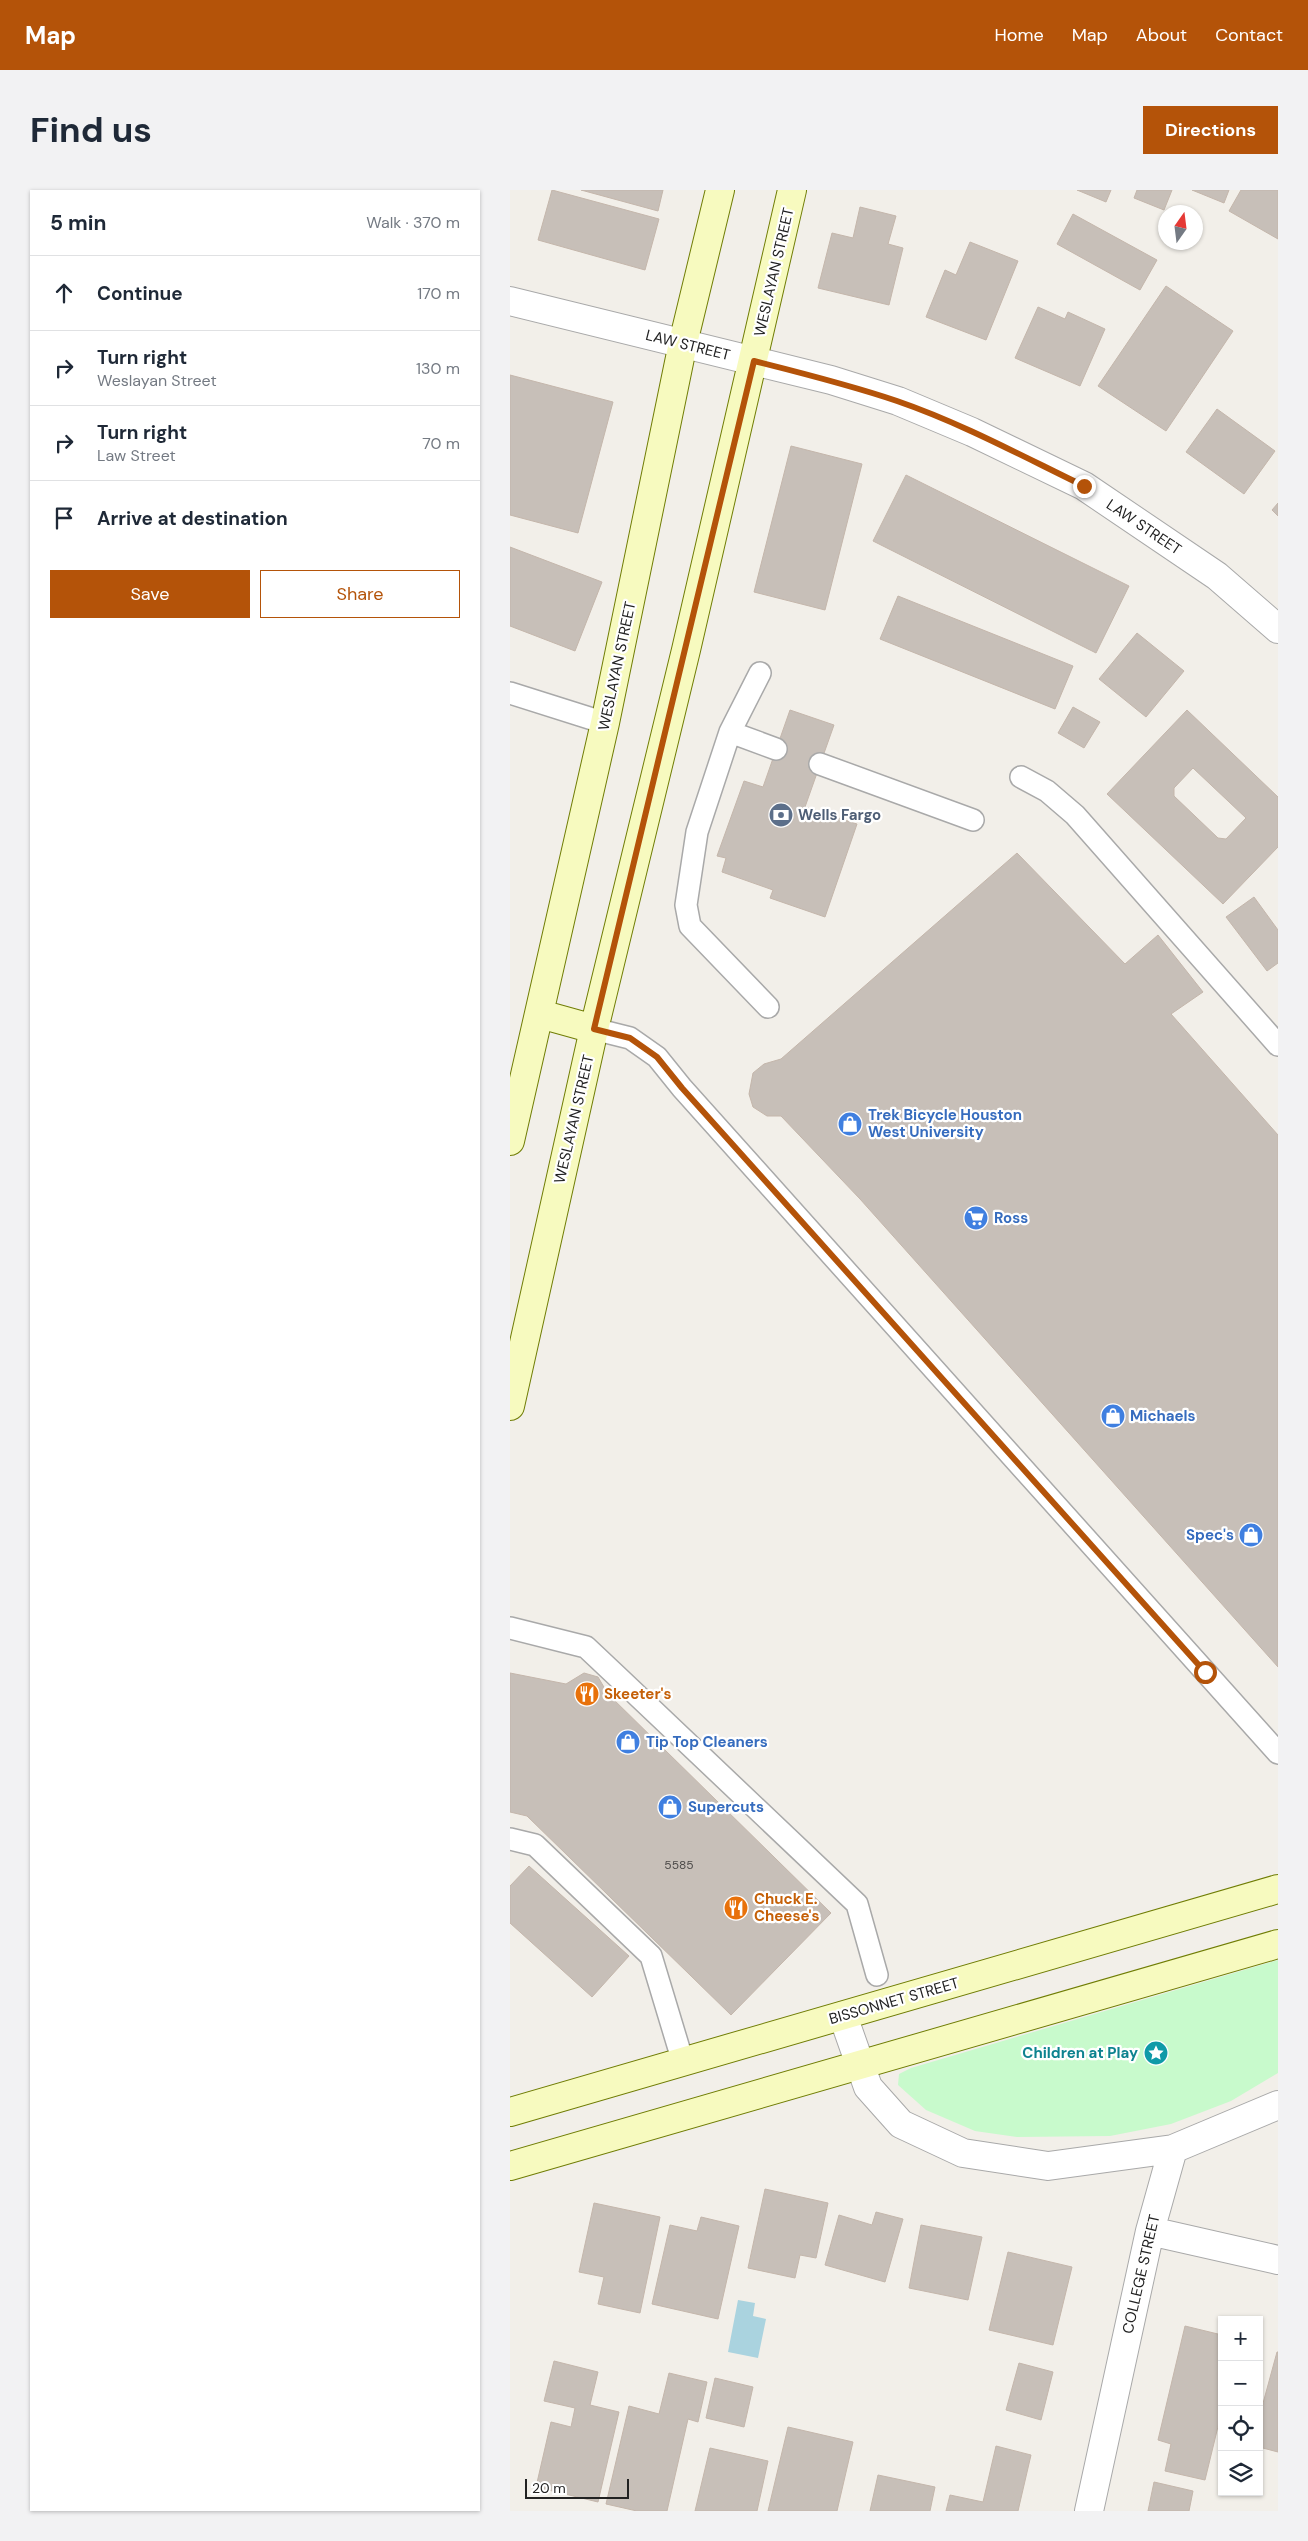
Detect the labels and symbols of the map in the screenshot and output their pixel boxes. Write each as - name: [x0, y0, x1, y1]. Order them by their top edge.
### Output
- north arrow: [1158, 205, 1203, 250]
- street label: WESLAYAN STREET: [749, 206, 799, 338]
- street label: LAW STREET: [644, 325, 732, 365]
- route end: [1073, 475, 1096, 498]
- street label: LAW STREET: [1103, 495, 1185, 559]
- street label: WESLAYAN STREET: [594, 600, 640, 732]
- bank icon: Wells Fargo: [768, 802, 794, 828]
- place label: Wells Fargo: [798, 805, 881, 825]
- street label: WESLAYAN STREET: [549, 1053, 599, 1185]
- place label: Trek Bicycle Houston West University: [868, 1105, 1022, 1142]
- shop icon: Trek Bicycle Houston West University: [837, 1111, 863, 1137]
- supermarket icon: Ross: [963, 1205, 989, 1231]
- place label: Ross: [994, 1208, 1028, 1228]
- shop icon: Michaels: [1100, 1403, 1126, 1429]
- place label: Michaels: [1130, 1406, 1196, 1426]
- shop icon: Spec's: [1238, 1522, 1264, 1548]
- place label: Spec's: [1186, 1525, 1234, 1545]
- route start: [1194, 1661, 1217, 1684]
- restaurant icon: Skeeter's: [574, 1681, 600, 1707]
- place label: Skeeter's: [604, 1684, 671, 1704]
- shop icon: Tip Top Cleaners: [615, 1729, 641, 1755]
- place label: Tip Top Cleaners: [646, 1732, 768, 1752]
- shop icon: Supercuts: [657, 1794, 683, 1820]
- place label: Supercuts: [688, 1797, 764, 1817]
- house number: 5585: [664, 1857, 694, 1873]
- place label: Chuck E. Cheese's: [754, 1889, 820, 1926]
- restaurant icon: Chuck E. Cheese's: [723, 1895, 749, 1921]
- street label: BISSONNET STREET: [827, 1973, 961, 2029]
- place icon: Children at Play: [1143, 2040, 1169, 2066]
- place label: Children at Play: [1022, 2043, 1138, 2063]
- street label: COLLEGE STREET: [1118, 2212, 1164, 2336]
- scale bar: [525, 2476, 629, 2499]

